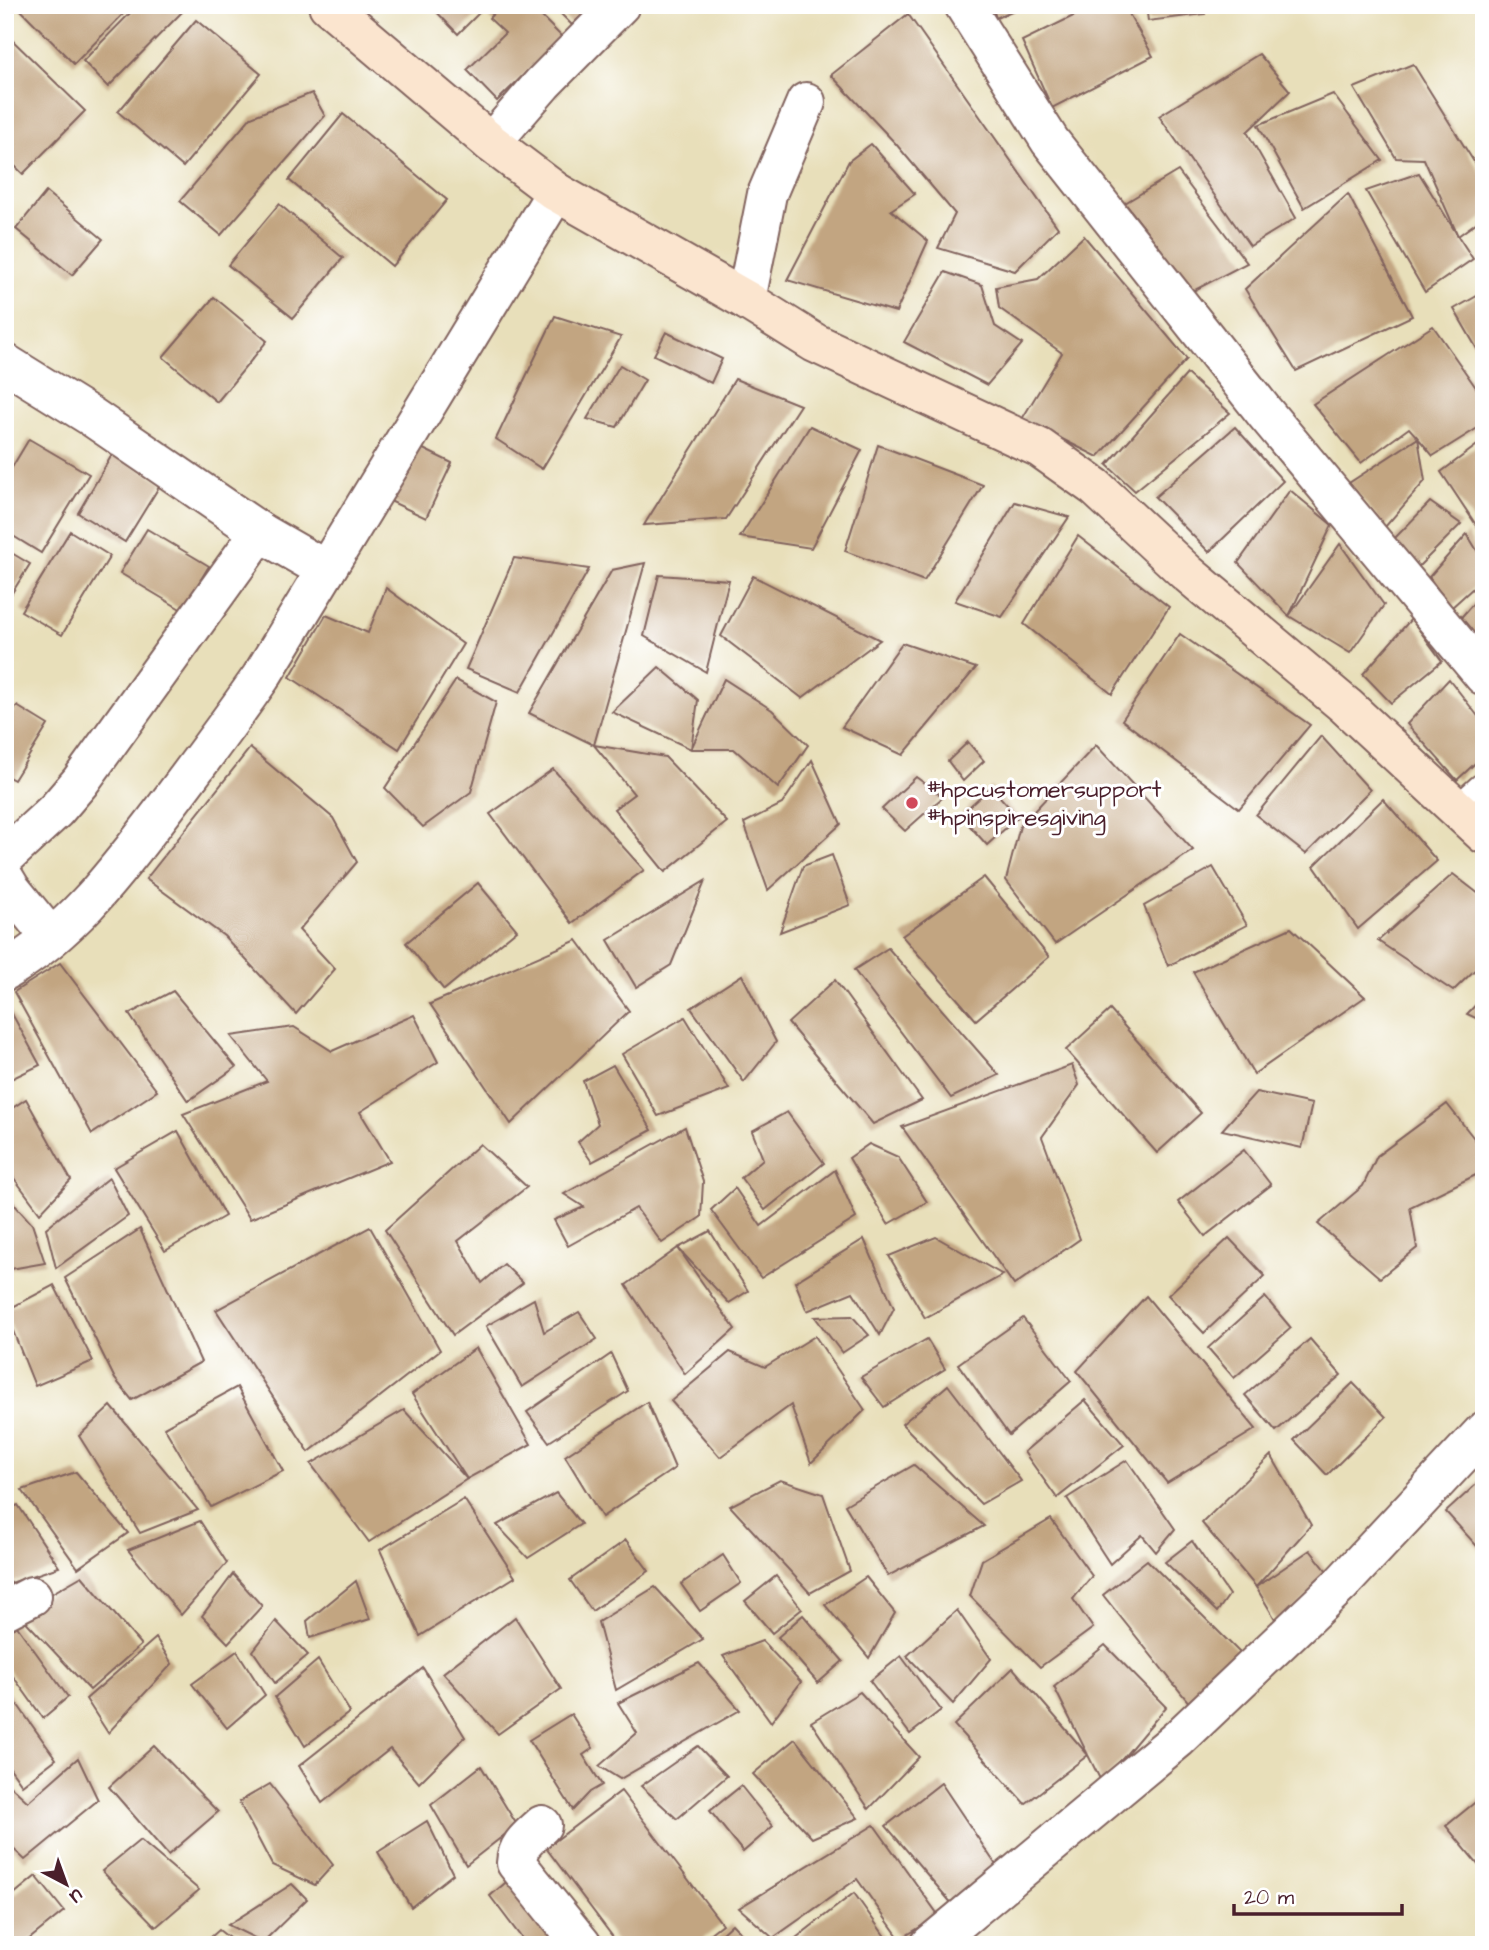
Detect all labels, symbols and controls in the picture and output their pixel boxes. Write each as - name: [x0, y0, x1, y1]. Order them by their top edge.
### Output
- place label: #hpcustomersupport #hpinspiresgiving: [926, 773, 1162, 836]
- marker: #hpcustomersupport #hpinspiresgiving: [904, 795, 920, 811]
- north arrow: [32, 1848, 102, 1918]
- scale bar: [1234, 1873, 1402, 1917]
- text: U: [63, 1882, 89, 1910]
- text: 20 m: [1244, 1883, 1295, 1912]

